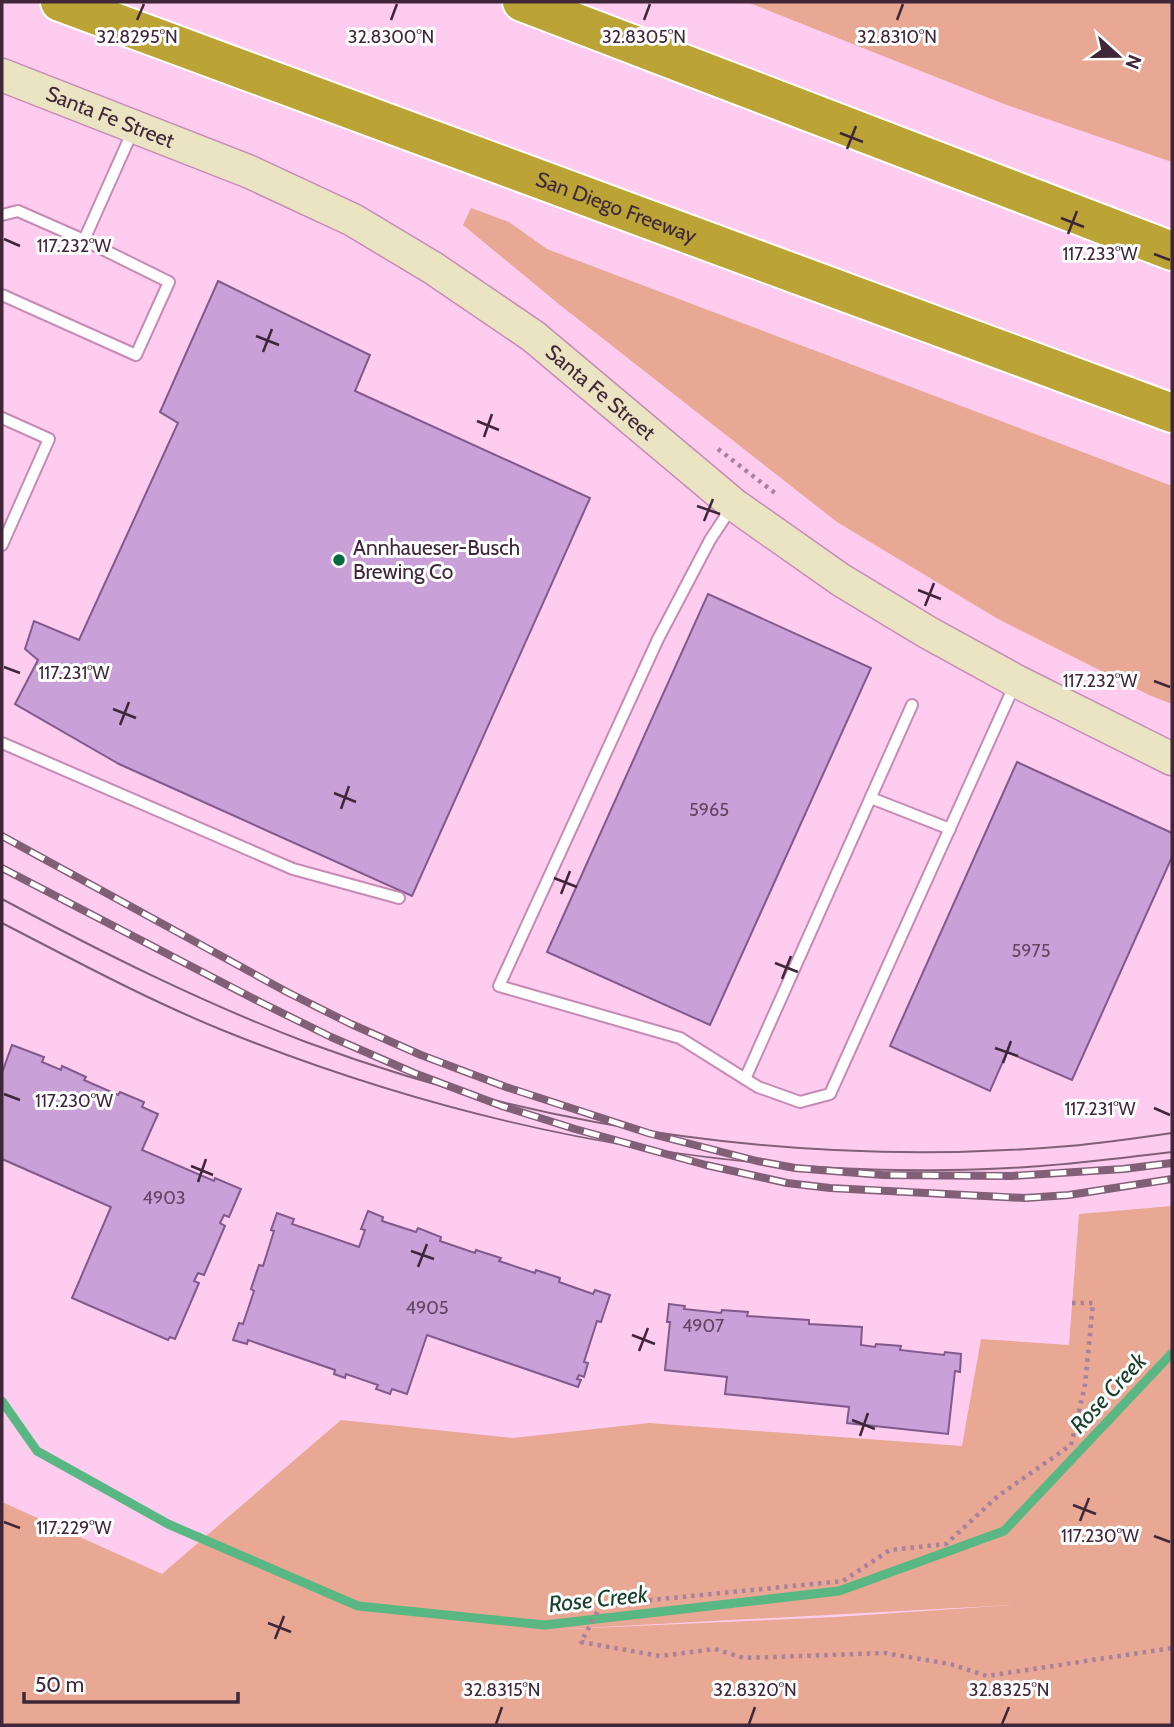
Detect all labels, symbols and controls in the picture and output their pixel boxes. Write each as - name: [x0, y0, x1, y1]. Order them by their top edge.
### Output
- north arrow: [1083, 21, 1153, 91]
- text: 32.8295°N: [96, 26, 178, 48]
- text: 32.8300°N: [348, 26, 434, 48]
- text: 32.8305°N: [602, 26, 686, 48]
- text: 32.8310°N: [857, 26, 937, 48]
- text: N: [1120, 52, 1147, 72]
- street label: Santa Fe Street: [43, 80, 178, 153]
- street label: San Diego Freeway: [533, 166, 701, 248]
- text: 117.232°W: [37, 235, 111, 257]
- text: 117.233°W: [1062, 243, 1138, 265]
- street label: Santa Fe Street: [541, 339, 660, 445]
- place label: Annhaueser-Busch Brewing Co: [353, 535, 520, 584]
- marker: Annhaueser-Busch Brewing Co: [331, 552, 347, 568]
- text: 117.231°W: [38, 662, 110, 684]
- text: 117.232°W: [1063, 670, 1137, 692]
- house number: 5965: [689, 799, 729, 821]
- house number: 5975: [1012, 940, 1050, 962]
- text: 117.230°W: [35, 1090, 113, 1112]
- text: 117.231°W: [1064, 1098, 1136, 1120]
- house number: 4903: [143, 1187, 185, 1209]
- house number: 4905: [406, 1297, 448, 1319]
- house number: 4907: [682, 1315, 724, 1337]
- water label: Rose Creek: [1064, 1346, 1153, 1439]
- text: 117.229°W: [36, 1517, 112, 1539]
- text: 117.230°W: [1061, 1525, 1139, 1547]
- water label: Rose Creek: [547, 1580, 650, 1618]
- scale bar: [24, 1660, 238, 1704]
- text: 50 m: [35, 1672, 84, 1697]
- text: 32.8315°N: [463, 1679, 541, 1701]
- text: 32.8320°N: [713, 1679, 797, 1701]
- text: 32.8325°N: [969, 1679, 1049, 1701]

